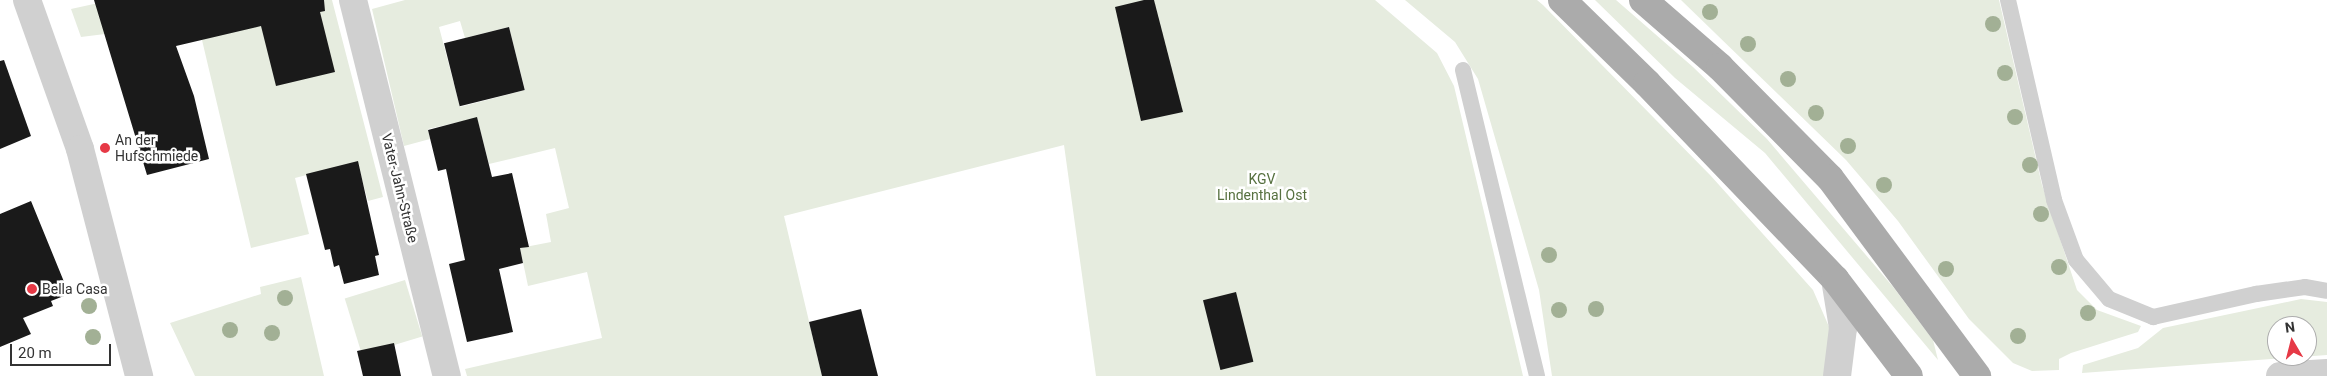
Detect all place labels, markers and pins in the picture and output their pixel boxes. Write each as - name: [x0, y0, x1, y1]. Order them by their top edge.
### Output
- place label: An der Hufschmiede: [115, 132, 198, 164]
- marker: An der Hufschmiede: [99, 142, 111, 154]
- place label: Bella Casa: [42, 281, 108, 297]
- marker: Bella Casa: [26, 283, 38, 295]

